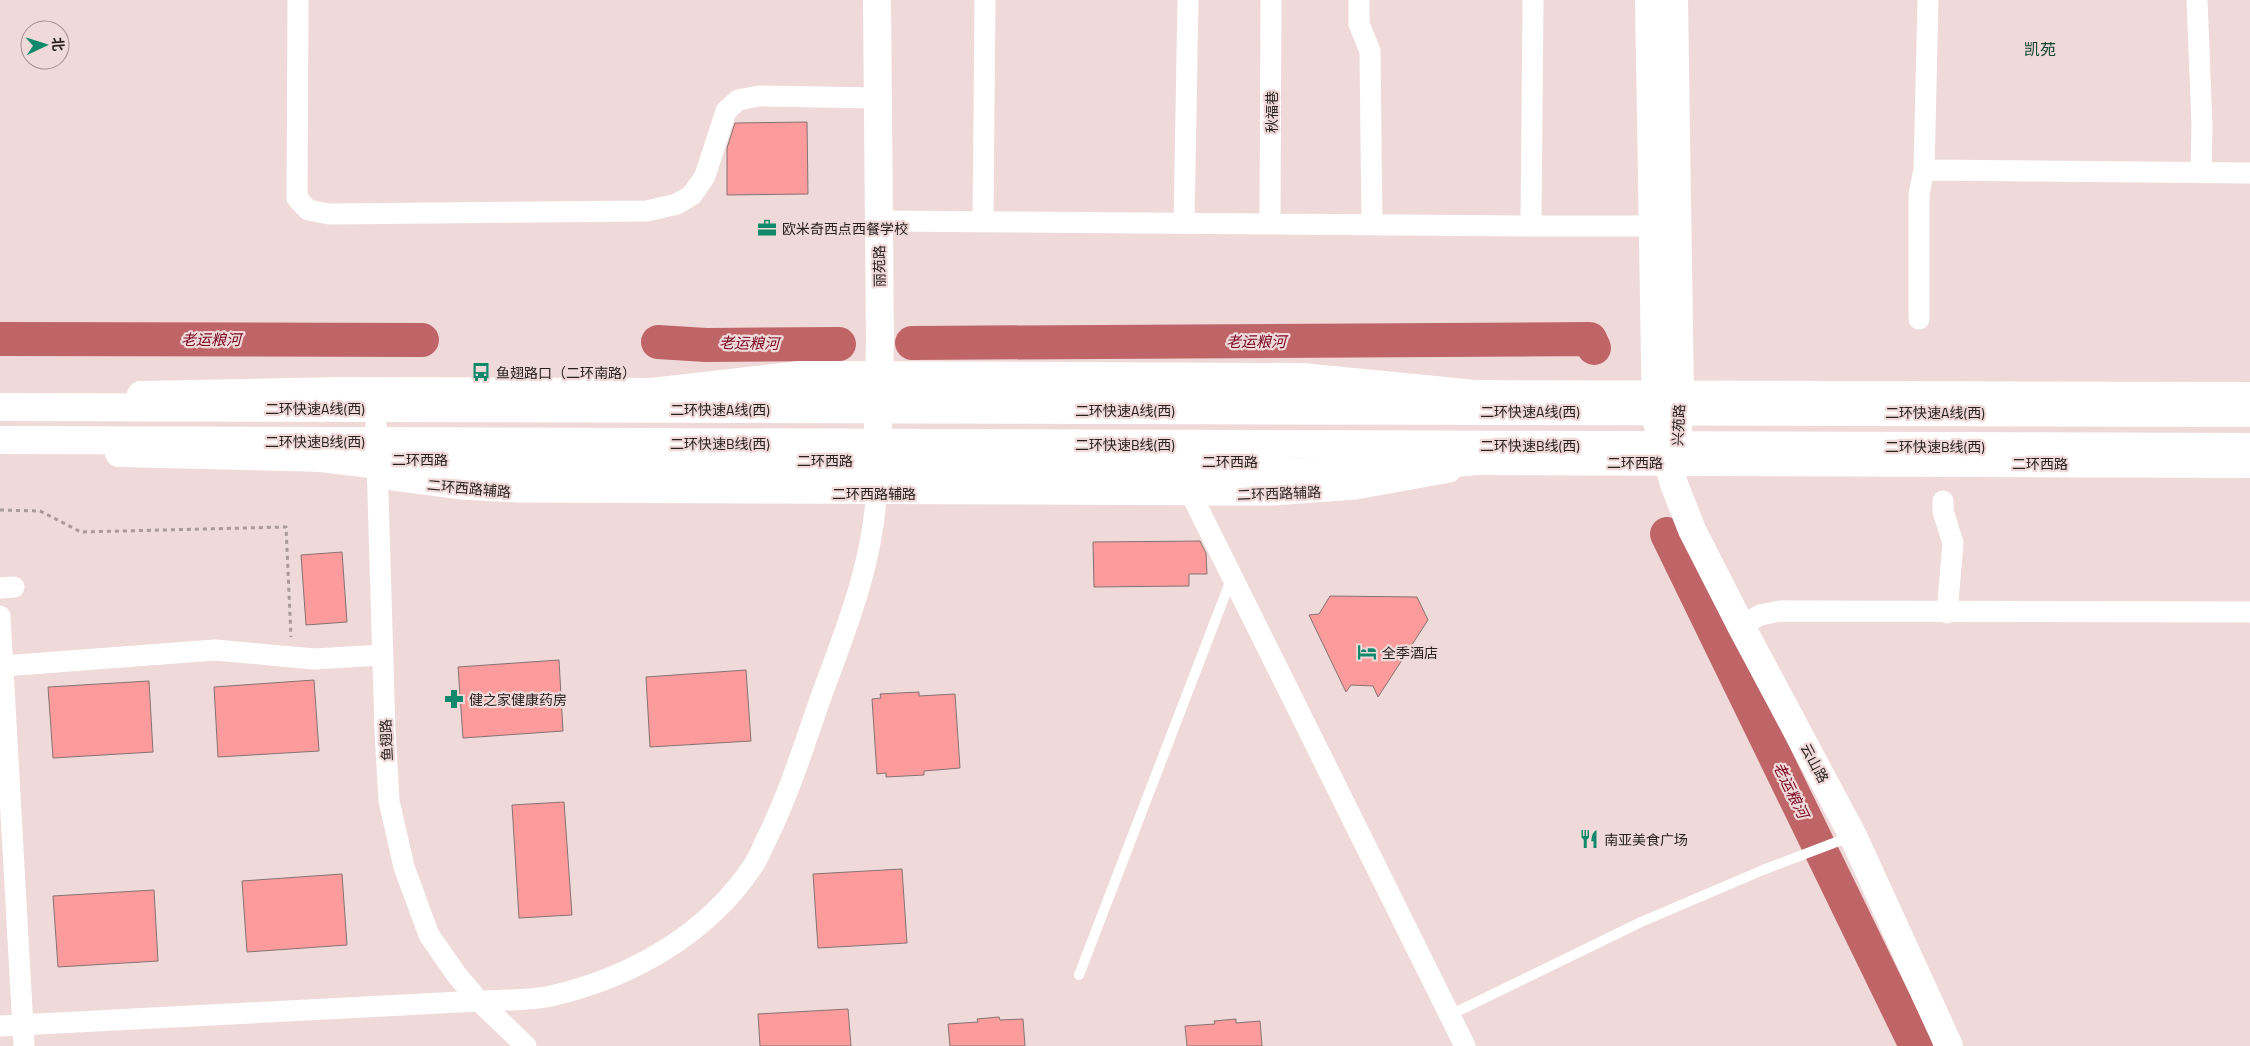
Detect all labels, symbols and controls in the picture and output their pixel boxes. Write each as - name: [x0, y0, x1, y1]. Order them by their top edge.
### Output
- north arrow: [20, 20, 70, 70]
- text: 北: [48, 36, 69, 52]
- district label: 凯苑: [2024, 37, 2056, 61]
- street label: 秋福巷: [1261, 91, 1282, 133]
- office icon: 欧米奇西点西餐学校: [756, 217, 778, 239]
- place label: 欧米奇西点西餐学校: [782, 218, 908, 239]
- street label: 丽苑路: [868, 245, 890, 287]
- water label: 老运粮河: [181, 328, 244, 351]
- water label: 老运粮河: [1226, 330, 1289, 353]
- water label: 老运粮河: [719, 331, 782, 355]
- bus stop icon: 鱼翅路口（二环南路）: [470, 361, 492, 383]
- place label: 鱼翅路口（二环南路）: [496, 362, 636, 383]
- street label: 二环快速A线(西): [265, 398, 365, 419]
- street label: 二环快速A线(西): [670, 399, 770, 420]
- street label: 二环快速A线(西): [1075, 400, 1175, 421]
- street label: 二环快速A线(西): [1480, 401, 1580, 422]
- street label: 二环快速A线(西): [1885, 402, 1985, 423]
- street label: 兴苑路: [1666, 403, 1690, 447]
- street label: 二环快速B线(西): [265, 431, 365, 452]
- street label: 二环快速B线(西): [670, 433, 770, 454]
- street label: 二环快速B线(西): [1075, 434, 1175, 455]
- street label: 二环快速B线(西): [1480, 435, 1580, 456]
- street label: 二环快速B线(西): [1885, 436, 1985, 457]
- street label: 二环西路: [392, 449, 448, 470]
- street label: 二环西路: [797, 450, 853, 471]
- street label: 二环西路: [1202, 451, 1258, 472]
- street label: 二环西路: [1607, 452, 1663, 473]
- street label: 二环西路: [2012, 453, 2068, 474]
- street label: 二环西路辅路: [426, 474, 512, 502]
- street label: 二环西路辅路: [1237, 481, 1321, 505]
- street label: 二环西路辅路: [832, 483, 916, 504]
- hotel icon: 全季酒店: [1356, 641, 1378, 663]
- place label: 全季酒店: [1382, 642, 1438, 663]
- pharmacy icon: 健之家健康药房: [443, 688, 465, 710]
- place label: 健之家健康药房: [469, 689, 567, 710]
- street label: 鱼翅路: [374, 718, 398, 762]
- street label: 云山路: [1796, 740, 1834, 786]
- water label: 老运粮河: [1768, 758, 1816, 825]
- restaurant icon: 南亚美食广场: [1578, 828, 1600, 850]
- place label: 南亚美食广场: [1604, 829, 1688, 850]

